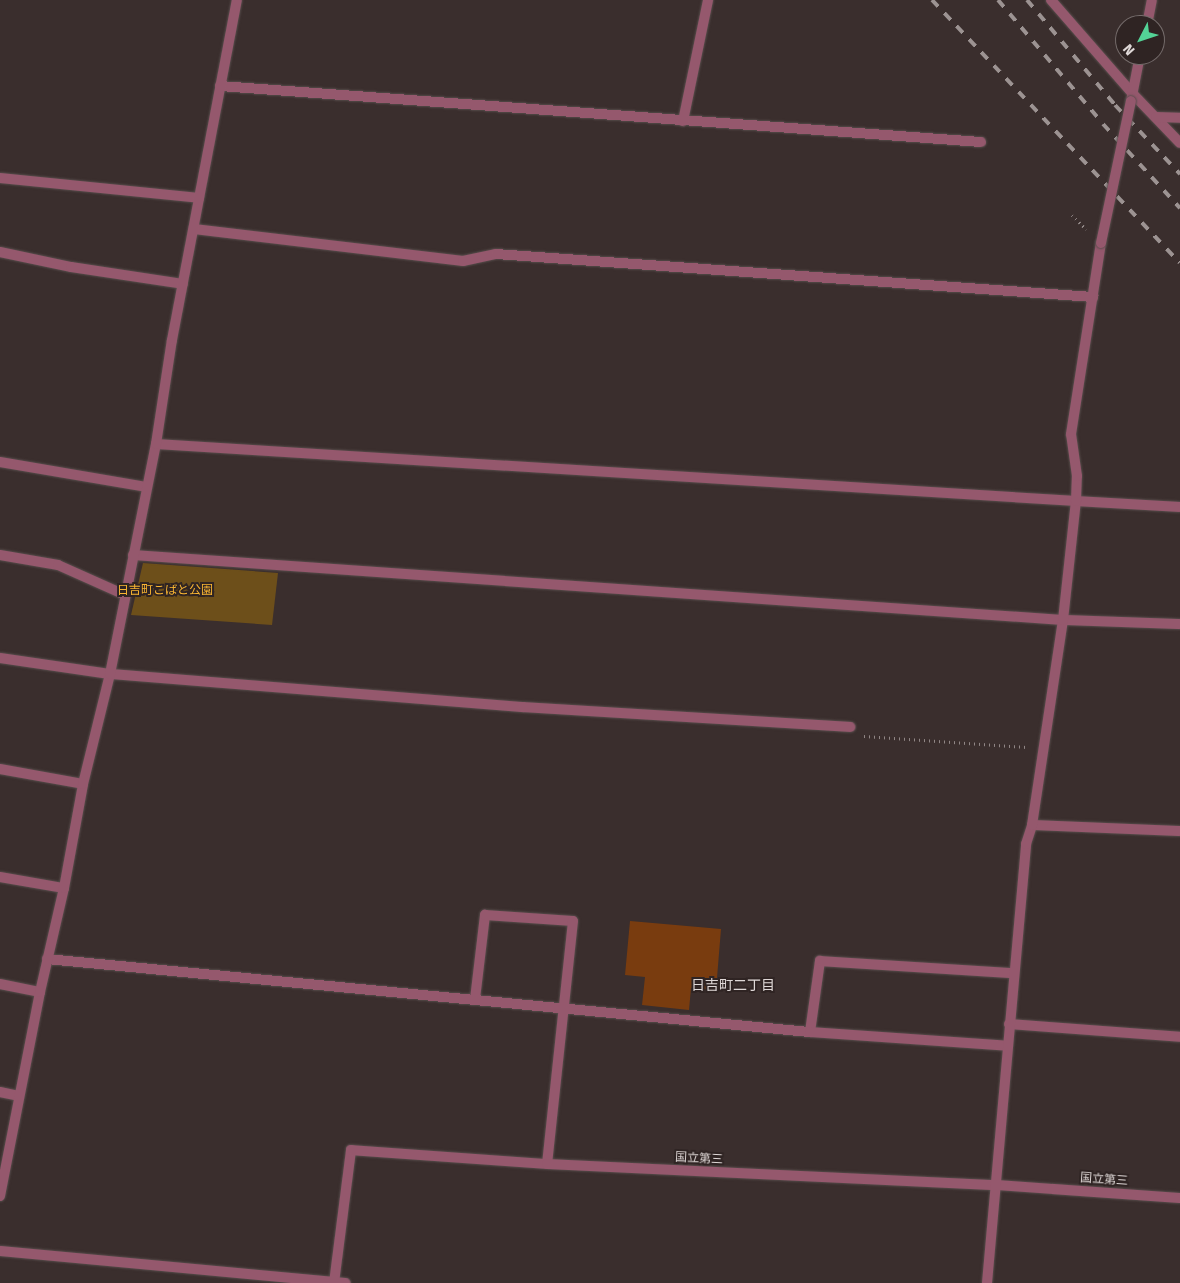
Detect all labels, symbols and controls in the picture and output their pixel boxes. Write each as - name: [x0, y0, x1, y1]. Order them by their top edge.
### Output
- north arrow: [1115, 15, 1165, 65]
- text: N: [1120, 40, 1139, 59]
- park label: 日吉町こばと公園: [117, 584, 213, 598]
- district label: 日吉町二丁目: [691, 978, 775, 994]
- street label: 国立第三: [675, 1151, 723, 1167]
- street label: 国立第三: [1080, 1171, 1128, 1189]

